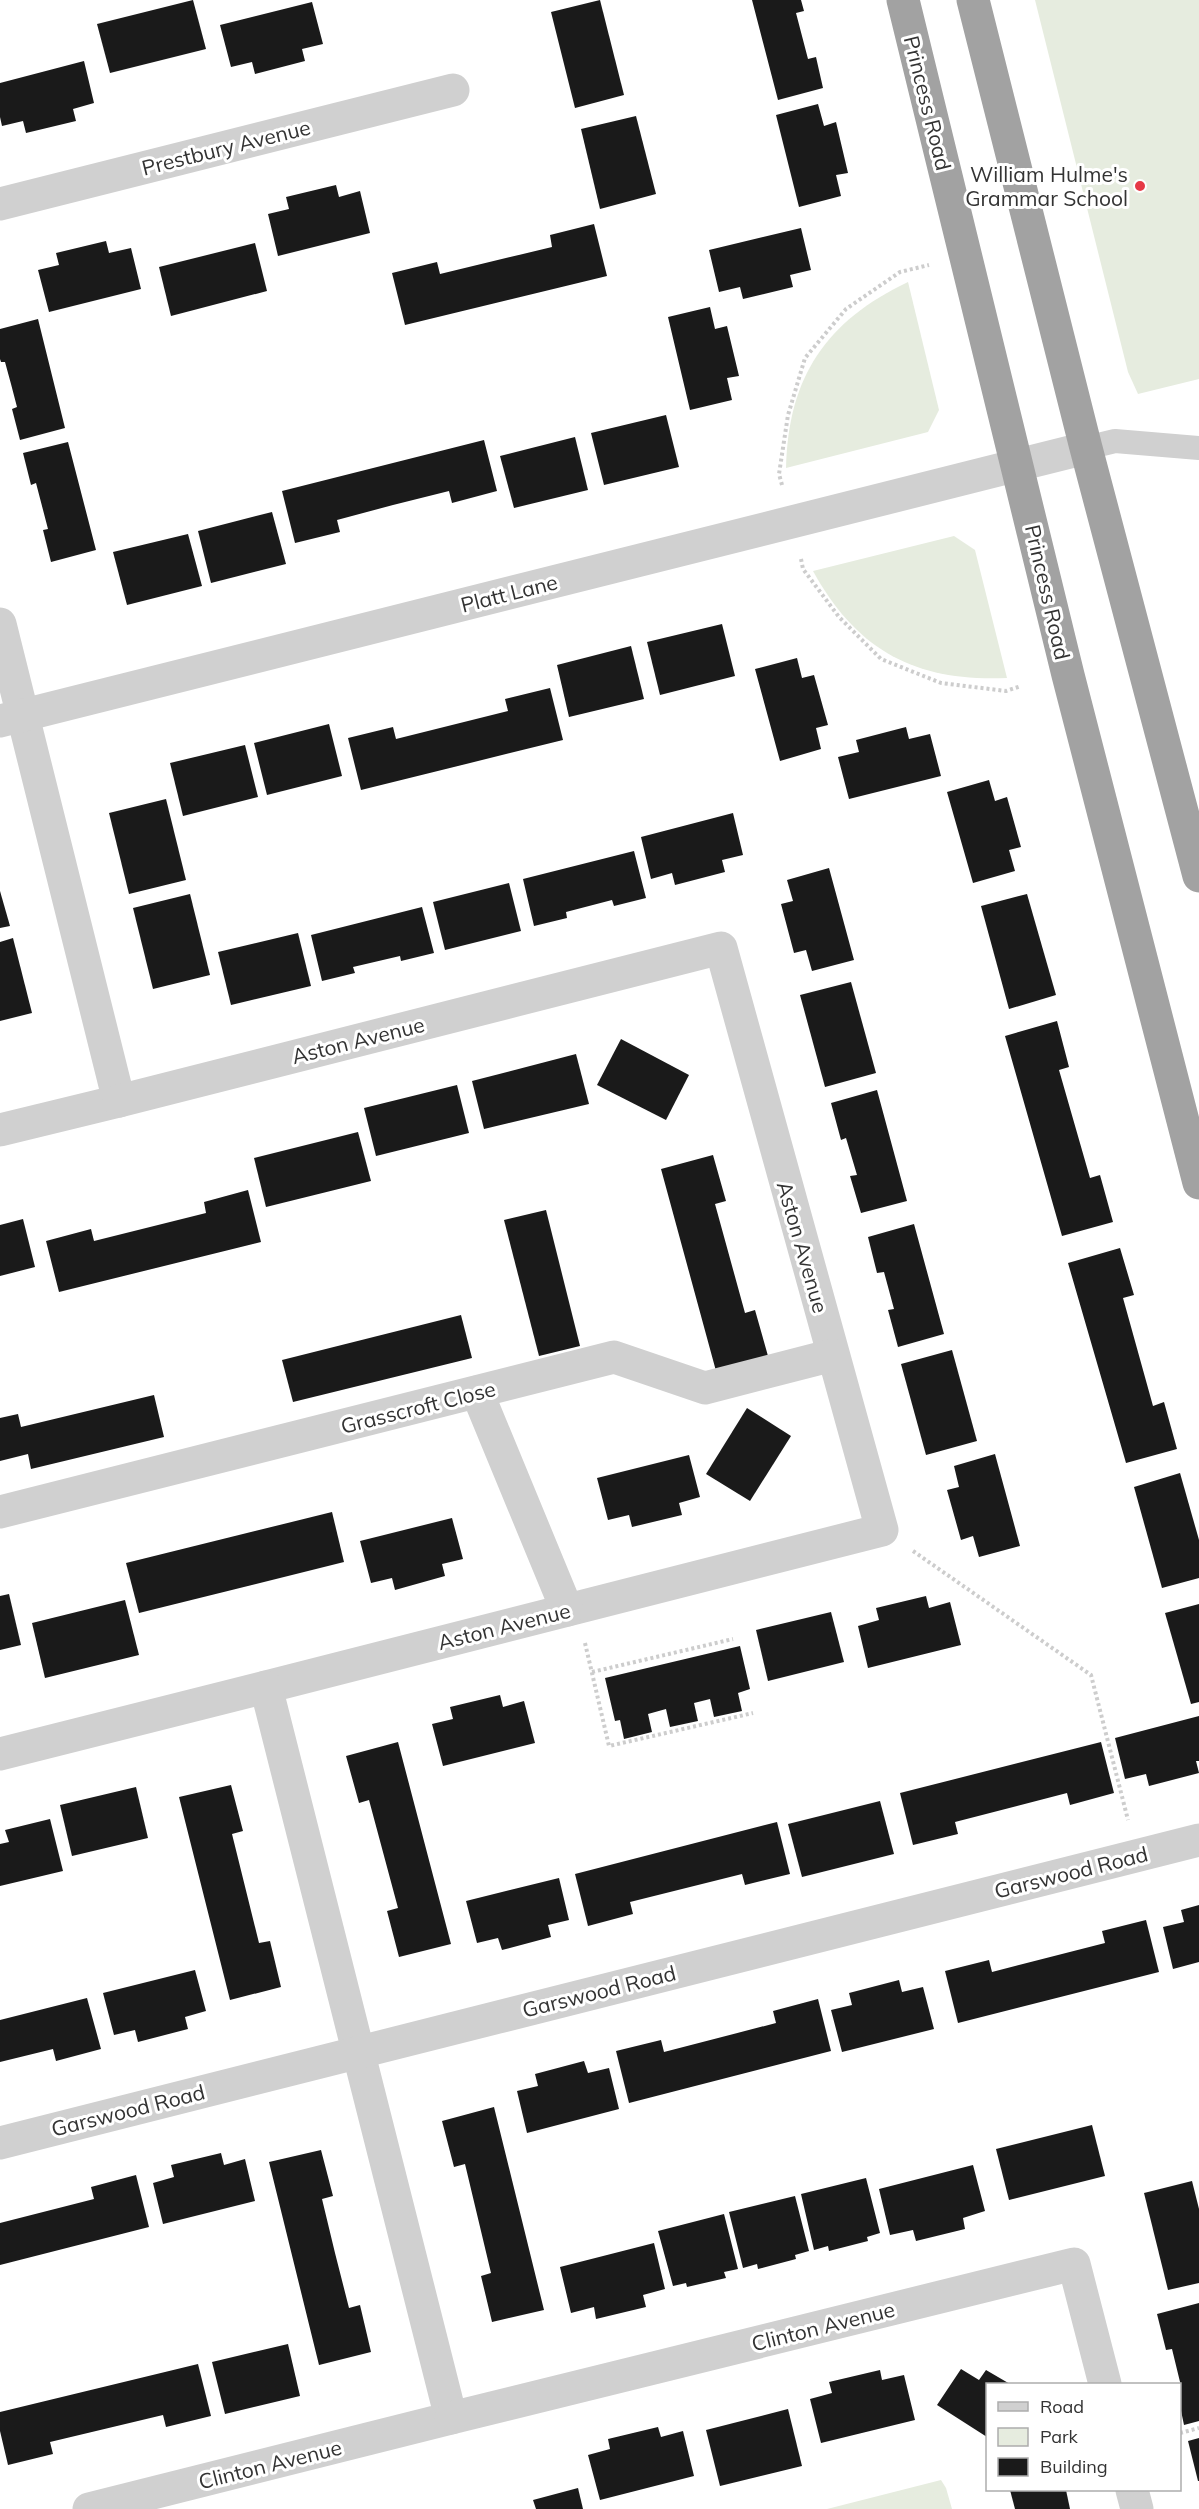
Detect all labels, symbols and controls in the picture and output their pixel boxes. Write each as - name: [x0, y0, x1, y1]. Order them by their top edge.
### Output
- street label: Princess Road: [899, 33, 957, 173]
- street label: Prestbury Avenue: [139, 113, 313, 181]
- place label: William Hulme's Grammar School: [965, 161, 1128, 211]
- marker: William Hulme's Grammar School: [1133, 179, 1147, 193]
- street label: Princess Road: [1020, 522, 1076, 662]
- street label: Platt Lane: [458, 568, 560, 618]
- street label: Aston Avenue: [289, 1011, 427, 1069]
- street label: Aston Avenue: [772, 1178, 834, 1316]
- street label: Grasscroft Close: [338, 1375, 498, 1439]
- street label: Aston Avenue: [435, 1597, 573, 1655]
- street label: Garswood Road: [992, 1840, 1150, 1904]
- street label: Garswood Road: [520, 1959, 678, 2023]
- street label: Garswood Road: [49, 2078, 207, 2142]
- street label: Clinton Avenue: [749, 2296, 897, 2356]
- legend: [986, 2383, 1181, 2491]
- text: Road: [1040, 2395, 1084, 2418]
- text: Park: [1040, 2425, 1079, 2448]
- street label: Clinton Avenue: [196, 2434, 344, 2494]
- text: Building: [1040, 2455, 1108, 2478]

